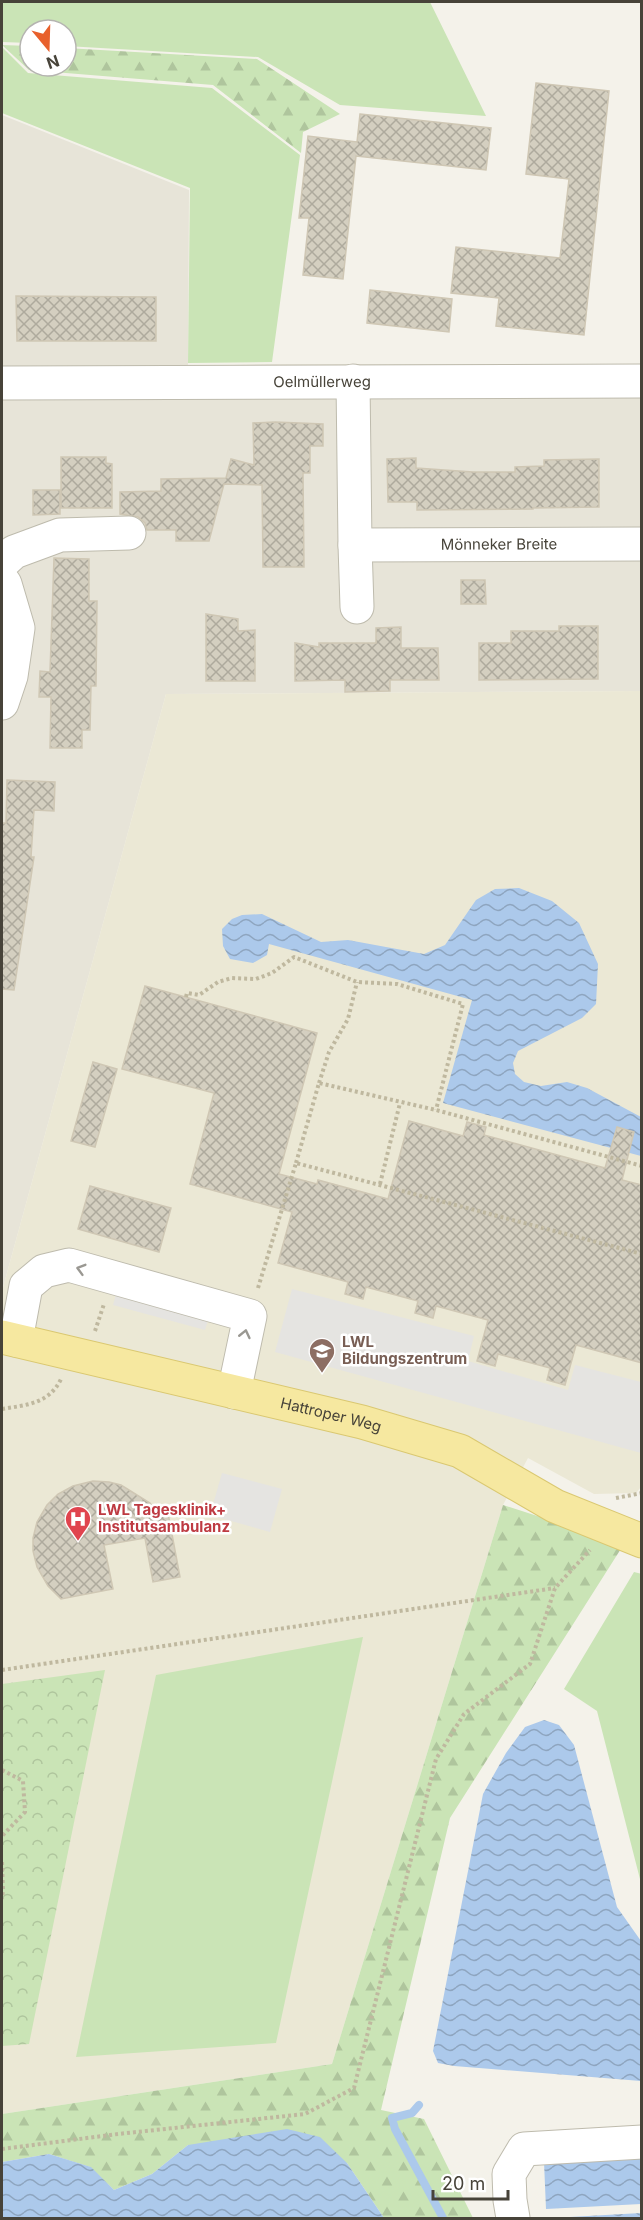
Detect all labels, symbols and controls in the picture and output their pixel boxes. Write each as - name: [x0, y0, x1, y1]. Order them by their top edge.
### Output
- north arrow: [18, 18, 78, 78]
- text: N: [44, 51, 62, 74]
- street label: Oelmüllerweg: [273, 372, 371, 391]
- street label: Mönneker Breite: [441, 534, 557, 554]
- one-way arrow: [76, 1263, 86, 1276]
- one-way arrow: [238, 1330, 251, 1340]
- place label: LWL Bildungszentrum: [342, 1332, 467, 1368]
- school or university icon: LWL Bildungszentrum: [307, 1336, 337, 1374]
- street label: Hattroper Weg: [279, 1393, 384, 1436]
- place label: LWL Tagesklinik+ Institutsambulanz: [98, 1500, 230, 1536]
- hospital icon: LWL Tagesklinik+ Institutsambulanz: [63, 1504, 93, 1542]
- scale bar: [433, 2163, 508, 2201]
- text: 20 m: [442, 2173, 485, 2194]

